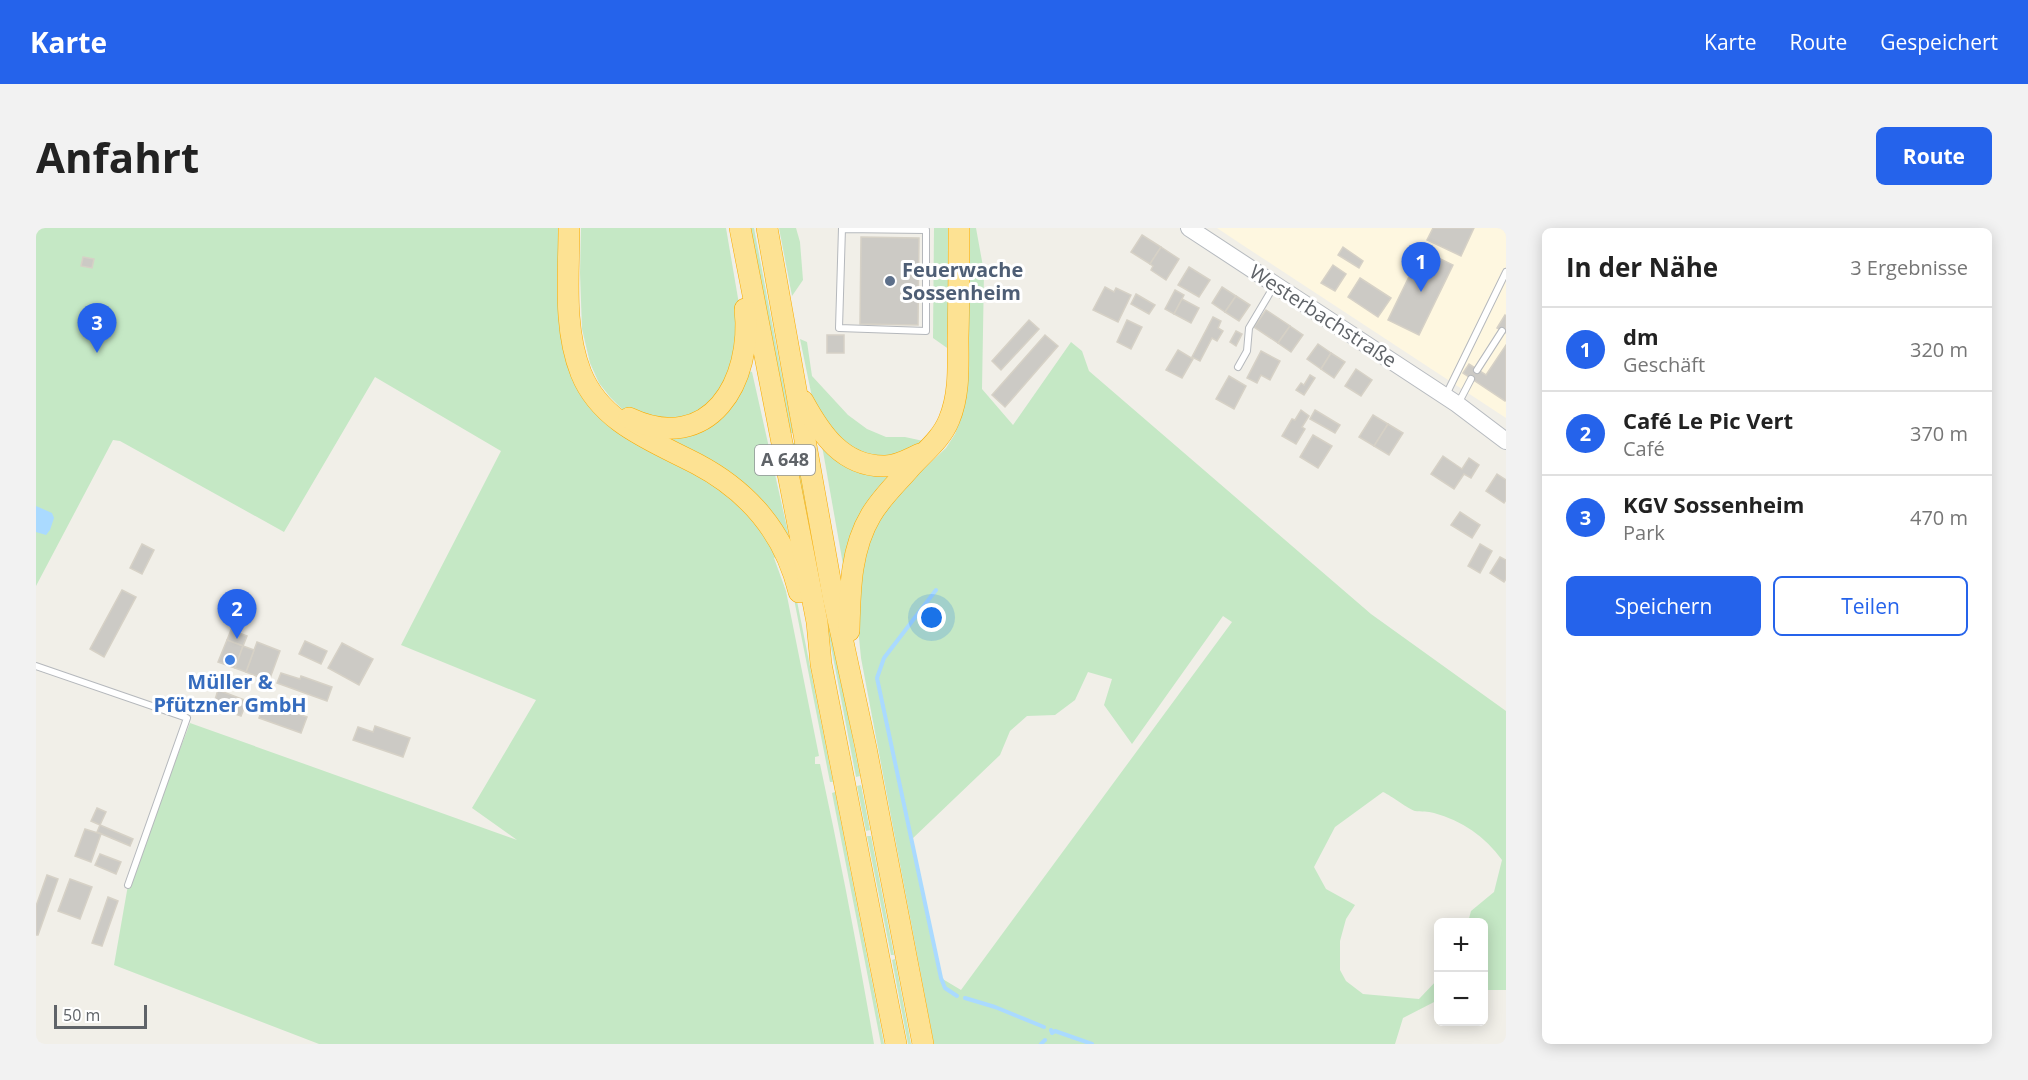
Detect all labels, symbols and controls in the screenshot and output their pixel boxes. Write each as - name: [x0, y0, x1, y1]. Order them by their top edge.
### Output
- text: Karte: [30, 23, 107, 61]
- text: Karte: [1704, 28, 1756, 56]
- text: Route: [1789, 28, 1847, 56]
- text: Gespeichert: [1880, 28, 1998, 56]
- button: Route: [1876, 127, 1992, 185]
- text: Anfahrt: [36, 128, 199, 185]
- pin: 1: [1402, 242, 1440, 292]
- text: In der Nähe: [1566, 249, 1718, 285]
- text: 3 Ergebnisse: [1850, 254, 1968, 281]
- place label: Feuerwache Sossenheim: [902, 256, 1023, 306]
- street label: Westerbachstraße: [1244, 258, 1402, 373]
- marker: Feuerwache Sossenheim: [883, 274, 897, 288]
- pin: 3: [78, 304, 116, 353]
- text: dm: [1623, 321, 1659, 351]
- text: 1: [1580, 336, 1591, 363]
- text: 320 m: [1910, 336, 1968, 363]
- text: Geschäft: [1623, 351, 1705, 378]
- text: Café Le Pic Vert: [1623, 405, 1793, 435]
- text: 2: [1580, 420, 1591, 447]
- text: 370 m: [1910, 420, 1968, 447]
- text: Café: [1623, 435, 1665, 462]
- road number: A 648: [755, 445, 815, 475]
- text: KGV Sossenheim: [1623, 489, 1804, 519]
- text: 3: [1580, 504, 1591, 531]
- text: 470 m: [1910, 504, 1968, 531]
- text: Park: [1623, 519, 1665, 546]
- button: Speichern: [1566, 576, 1761, 636]
- button: Teilen: [1773, 576, 1968, 636]
- pin: 2: [218, 590, 256, 639]
- your location: [917, 603, 946, 632]
- marker: Müller & Pfützner GmbH: [223, 653, 237, 667]
- place label: Müller & Pfützner GmbH: [153, 668, 307, 718]
- map controls: [1434, 918, 1488, 1026]
- button: +: [1434, 918, 1488, 972]
- button: −: [1434, 972, 1488, 1026]
- scale bar: [54, 1002, 147, 1030]
- text: 50 m: [63, 1004, 100, 1026]

